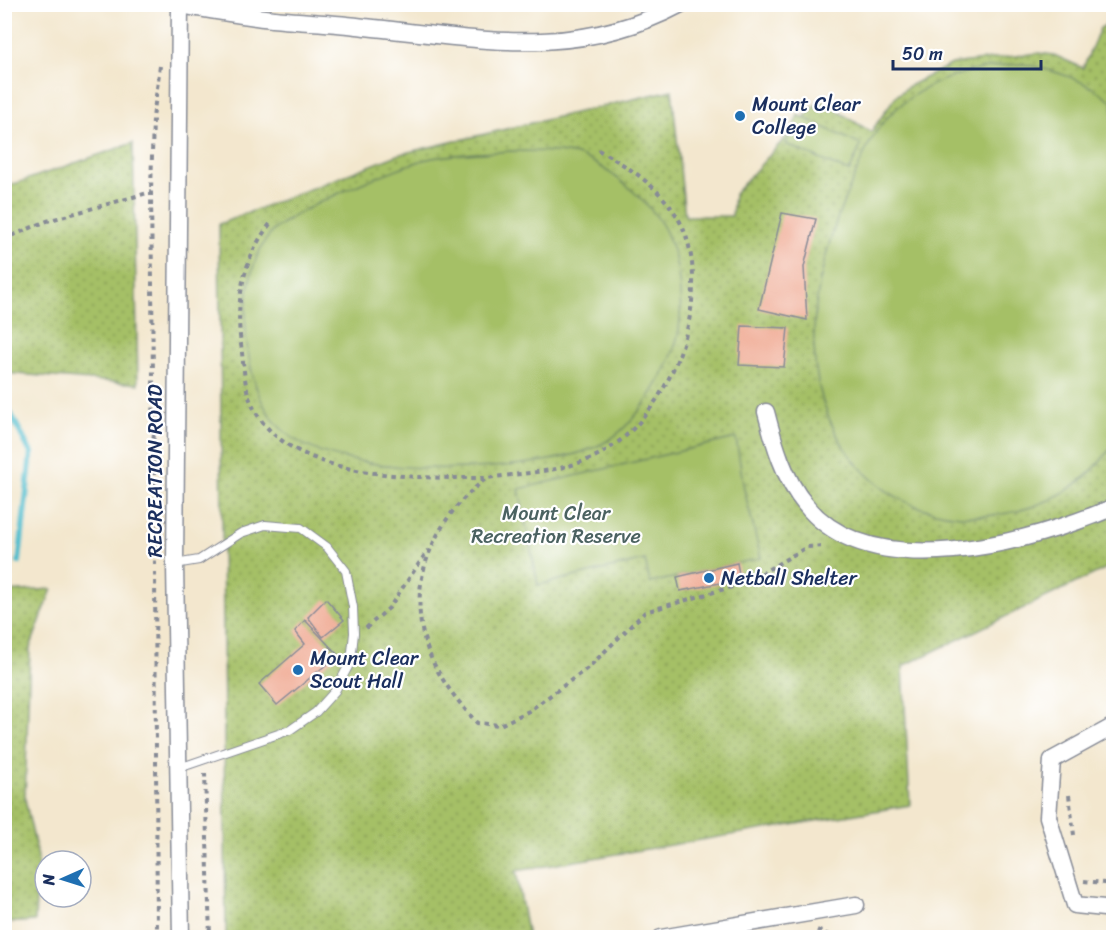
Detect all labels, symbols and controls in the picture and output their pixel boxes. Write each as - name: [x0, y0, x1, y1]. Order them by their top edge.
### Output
- scale bar: [893, 33, 1042, 71]
- text: 50 m: [902, 38, 943, 70]
- place label: Mount Clear College: [752, 87, 862, 145]
- marker: Mount Clear College: [733, 109, 747, 123]
- street label: RECREATION ROAD: [138, 384, 173, 557]
- park label: Mount Clear Recreation Reserve: [471, 496, 641, 554]
- place label: Netball Shelter: [721, 561, 859, 596]
- marker: Netball Shelter: [702, 571, 716, 585]
- place label: Mount Clear Scout Hall: [310, 641, 420, 699]
- marker: Mount Clear Scout Hall: [291, 663, 305, 677]
- north arrow: [33, 849, 93, 909]
- text: N: [34, 873, 63, 887]

